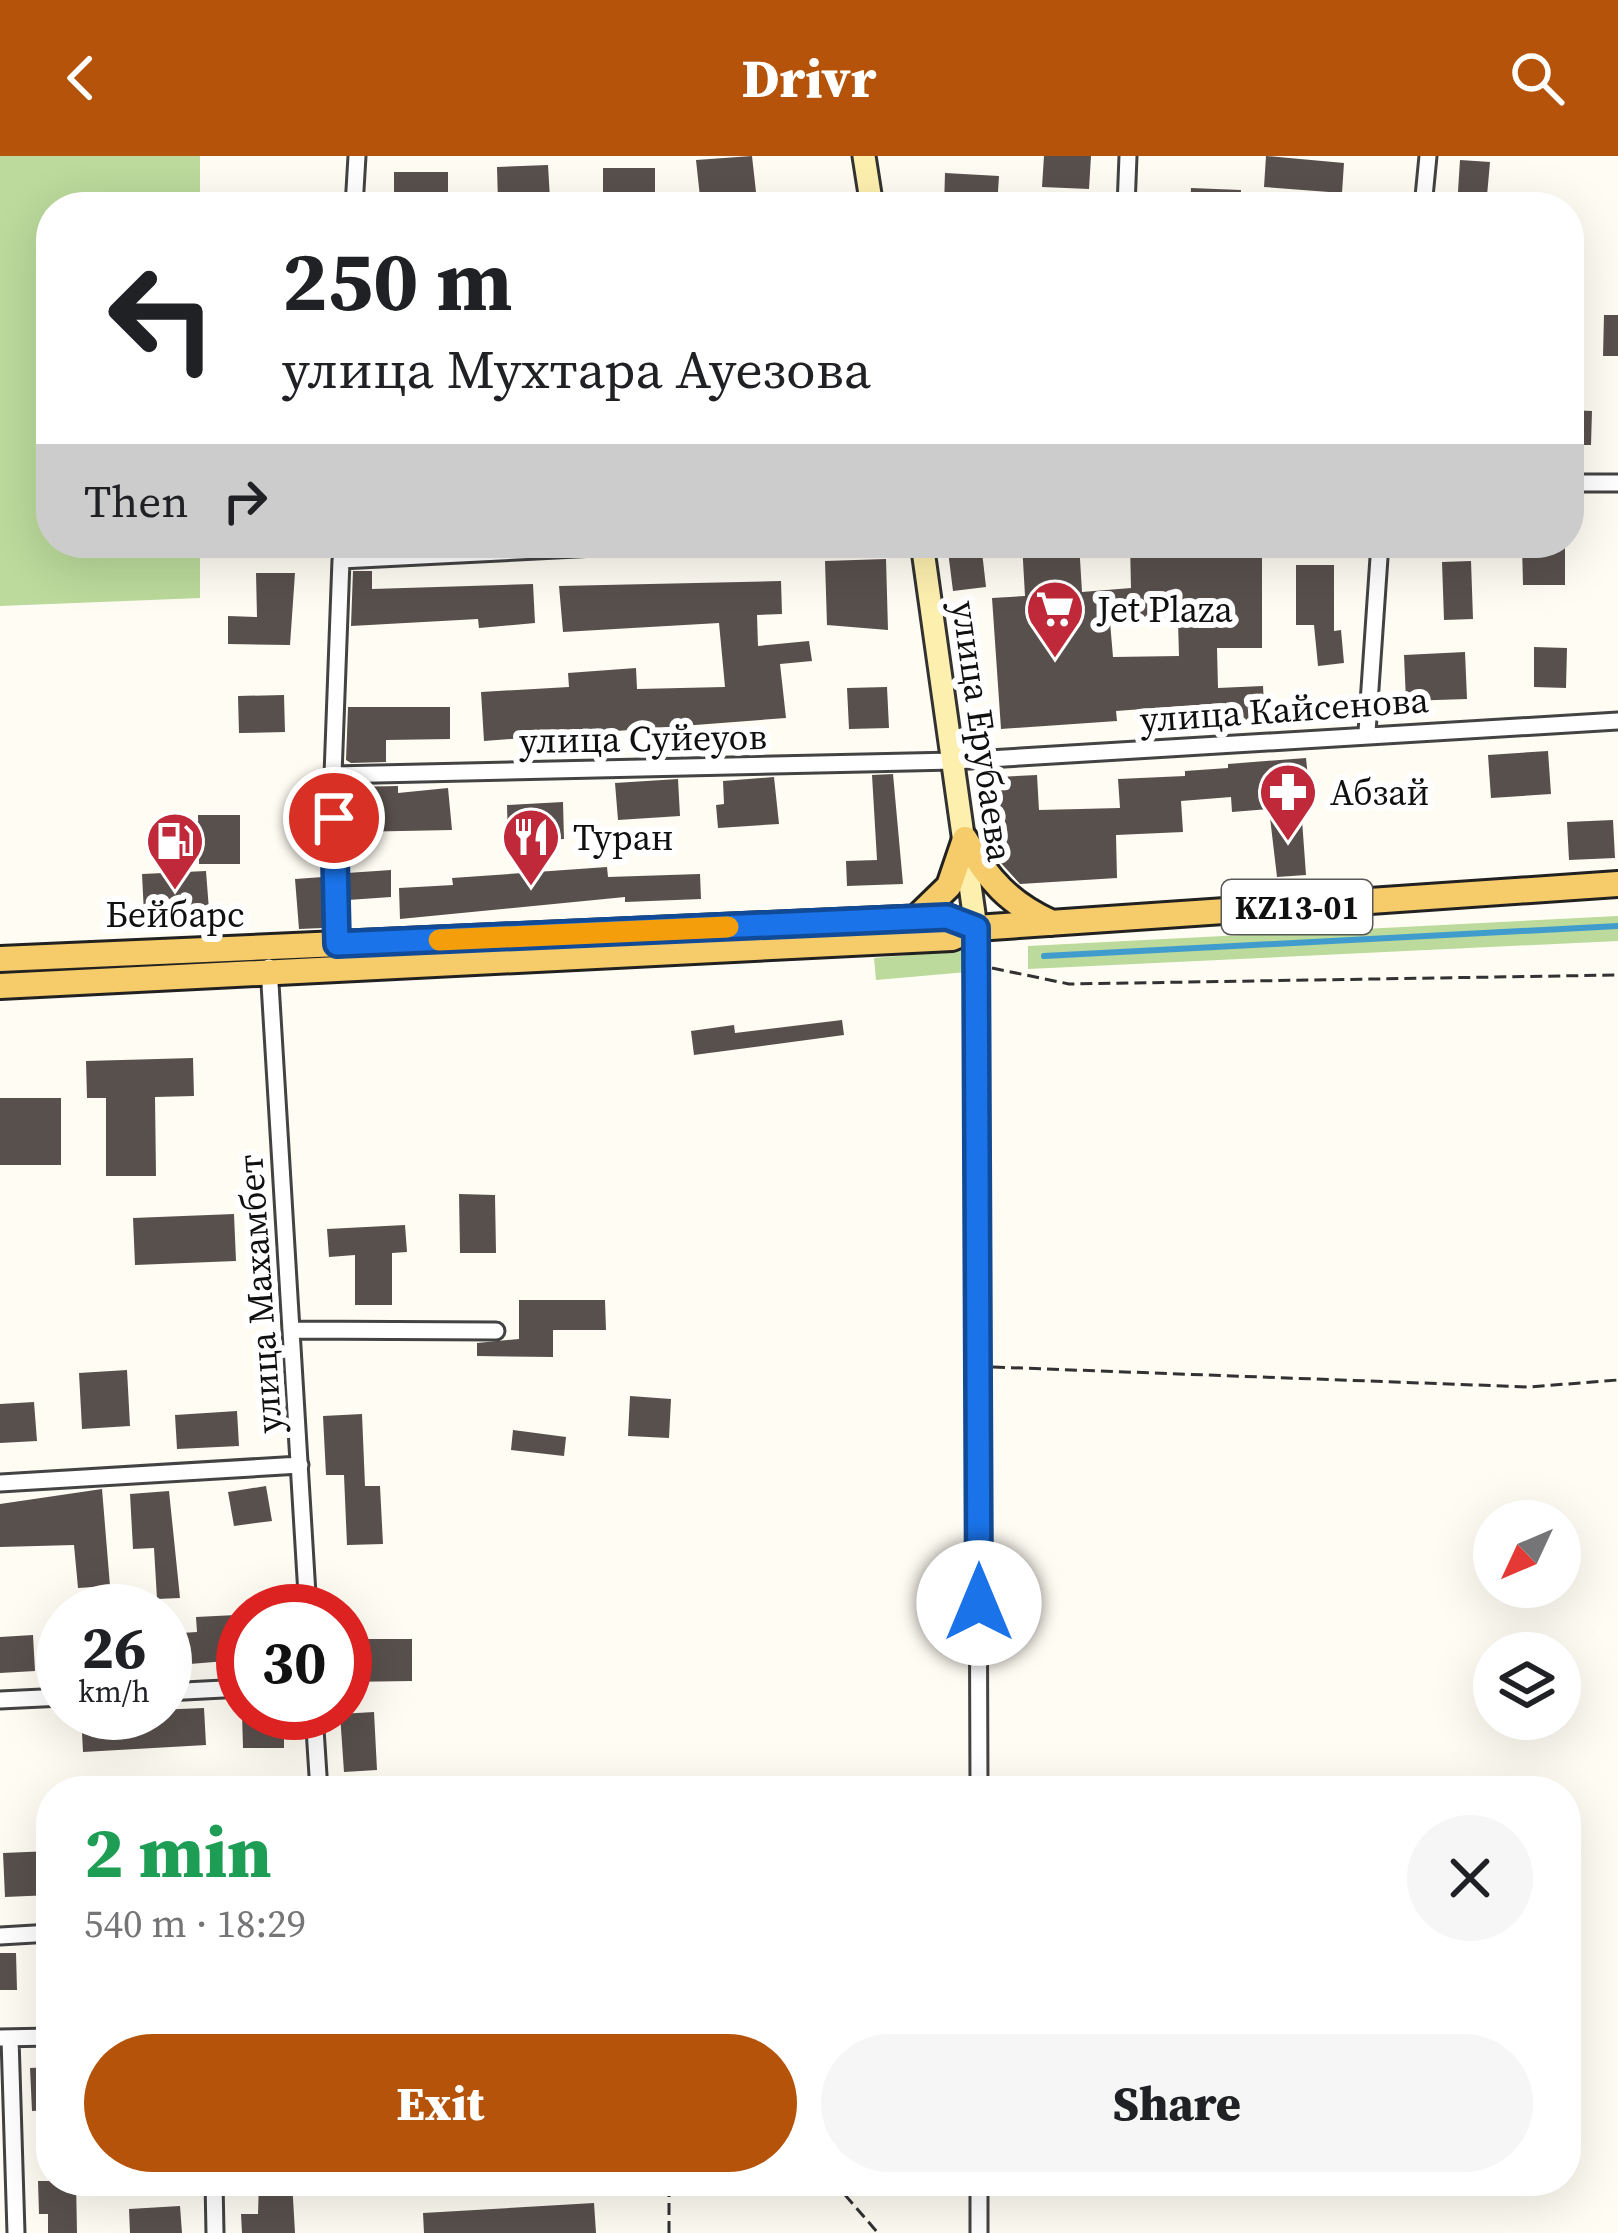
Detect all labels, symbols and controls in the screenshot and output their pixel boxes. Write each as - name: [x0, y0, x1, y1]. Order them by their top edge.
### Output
- text: Drivr: [742, 41, 876, 115]
- icon: back: [48, 45, 114, 111]
- icon: search: [1504, 45, 1570, 111]
- text: 250 m: [282, 223, 513, 338]
- icon: left: [84, 240, 240, 396]
- text: улица Мухтара Ауезова: [282, 332, 871, 406]
- icon: right: [212, 468, 278, 534]
- text: Then: [84, 470, 188, 532]
- supermarket icon: Jet Plaza: [1024, 578, 1086, 660]
- place label: Jet Plaza: [1096, 585, 1234, 634]
- street label: улица Ерубаева: [940, 597, 1025, 865]
- street label: улица Кайсенова: [1138, 675, 1431, 744]
- street label: улица Суйеуов: [519, 712, 767, 765]
- pharmacy icon: Абзай: [1257, 761, 1319, 843]
- pin: [283, 767, 385, 869]
- place label: Абзай: [1330, 768, 1430, 817]
- icon: arrive: [301, 785, 367, 851]
- restaurant icon: Туран: [500, 806, 562, 888]
- fuel station icon: Бейбарс: [144, 810, 206, 892]
- place label: Туран: [573, 813, 674, 862]
- road number: KZ13-01: [1222, 880, 1372, 934]
- place label: Бейбарс: [105, 890, 245, 939]
- street label: улица Махамбет: [225, 1153, 294, 1435]
- north arrow: [1473, 1500, 1581, 1608]
- map controls: [1473, 1500, 1581, 1740]
- position arrow: [916, 1540, 1042, 1666]
- speed limit sign: 30: [216, 1584, 372, 1740]
- text: 26: [81, 1606, 147, 1688]
- button: layers: [1473, 1632, 1581, 1740]
- text: km/h: [78, 1671, 150, 1712]
- text: 2 min: [84, 1802, 272, 1901]
- button: close: [1407, 1815, 1533, 1941]
- text: 540 m · 18:29: [84, 1897, 306, 1950]
- button: Exit: [84, 2034, 797, 2172]
- button: Share: [821, 2034, 1533, 2172]

